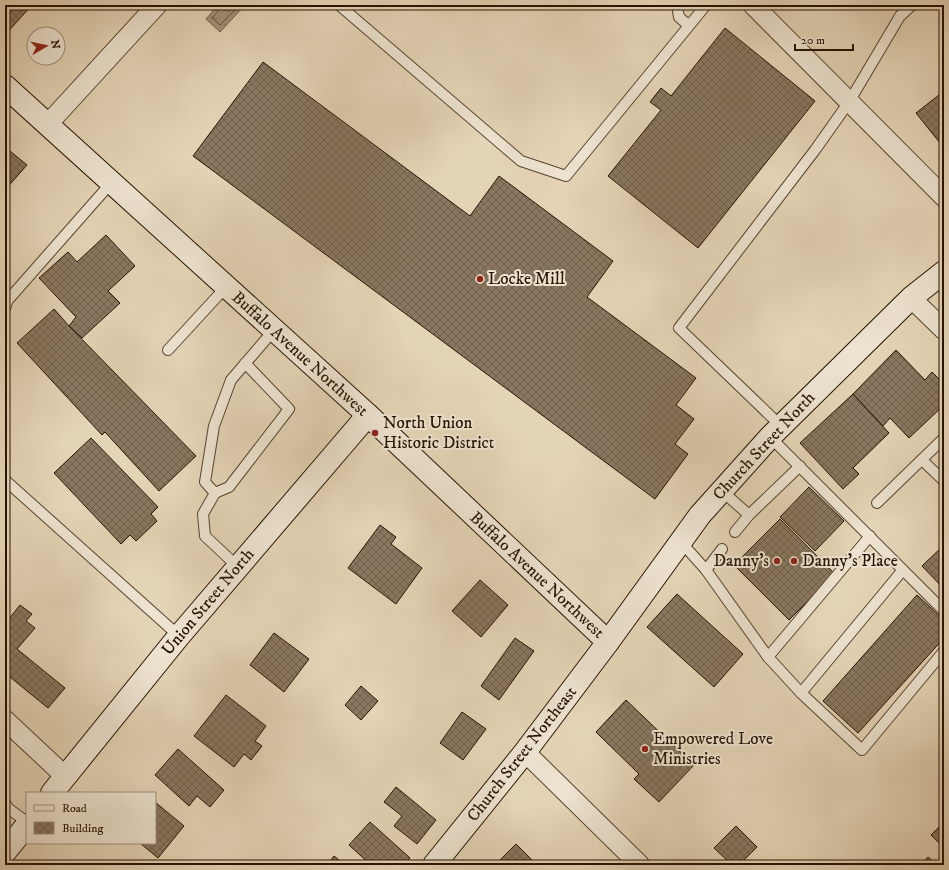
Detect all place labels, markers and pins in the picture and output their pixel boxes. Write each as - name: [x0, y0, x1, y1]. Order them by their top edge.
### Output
- place label: Locke Mill: [488, 268, 565, 290]
- marker: Locke Mill: [475, 274, 485, 284]
- place label: North Union Historic District: [383, 412, 495, 454]
- marker: North Union Historic District: [370, 428, 380, 438]
- place label: Danny's: [713, 550, 769, 572]
- place label: Danny's Place: [802, 550, 898, 572]
- marker: Danny's: [772, 556, 782, 566]
- marker: Danny's Place: [789, 556, 799, 566]
- place label: Empowered Love Ministries: [653, 728, 773, 770]
- marker: Empowered Love Ministries: [640, 744, 650, 754]

